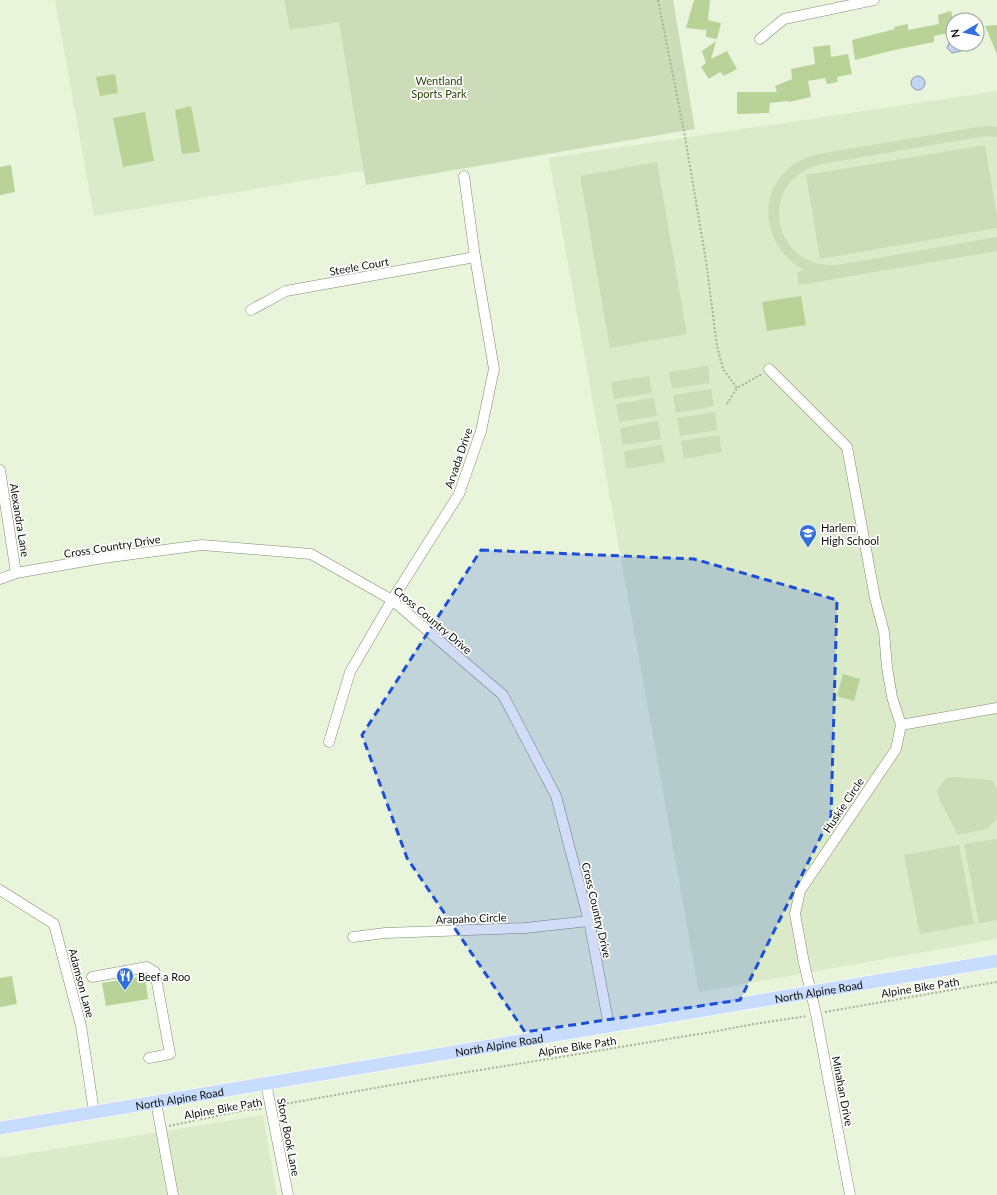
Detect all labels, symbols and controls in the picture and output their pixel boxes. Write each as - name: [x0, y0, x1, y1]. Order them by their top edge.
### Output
- north arrow: [945, 12, 985, 52]
- text: N: [948, 28, 962, 39]
- park label: Wentland Sports Park: [411, 74, 467, 100]
- street label: Steele Court: [328, 254, 390, 278]
- street label: Arvada Drive: [442, 426, 474, 490]
- street label: Alexandra Lane: [8, 482, 32, 558]
- place label: Harlem High School: [821, 521, 879, 547]
- school or university icon: Harlem High School: [798, 523, 818, 548]
- street label: Cross Country Drive: [63, 532, 161, 560]
- street label: Cross Country Drive: [391, 584, 475, 657]
- street label: Huskie Circle: [820, 775, 866, 835]
- street label: Cross Country Drive: [580, 861, 614, 959]
- street label: Arapaho Circle: [435, 910, 507, 926]
- street label: Adamson Lane: [67, 947, 98, 1019]
- restaurant icon: Beef a Roo: [115, 966, 135, 991]
- place label: Beef a Roo: [138, 970, 190, 983]
- street label: Alpine Bike Path: [880, 974, 960, 1000]
- street label: North Alpine Road: [774, 977, 864, 1005]
- street label: North Alpine Road: [454, 1031, 544, 1058]
- street label: Alpine Bike Path: [537, 1033, 617, 1059]
- street label: Minahan Drive: [830, 1055, 856, 1127]
- street label: North Alpine Road: [134, 1084, 225, 1112]
- street label: Alpine Bike Path: [183, 1095, 263, 1121]
- street label: Story Book Lane: [275, 1097, 303, 1177]

